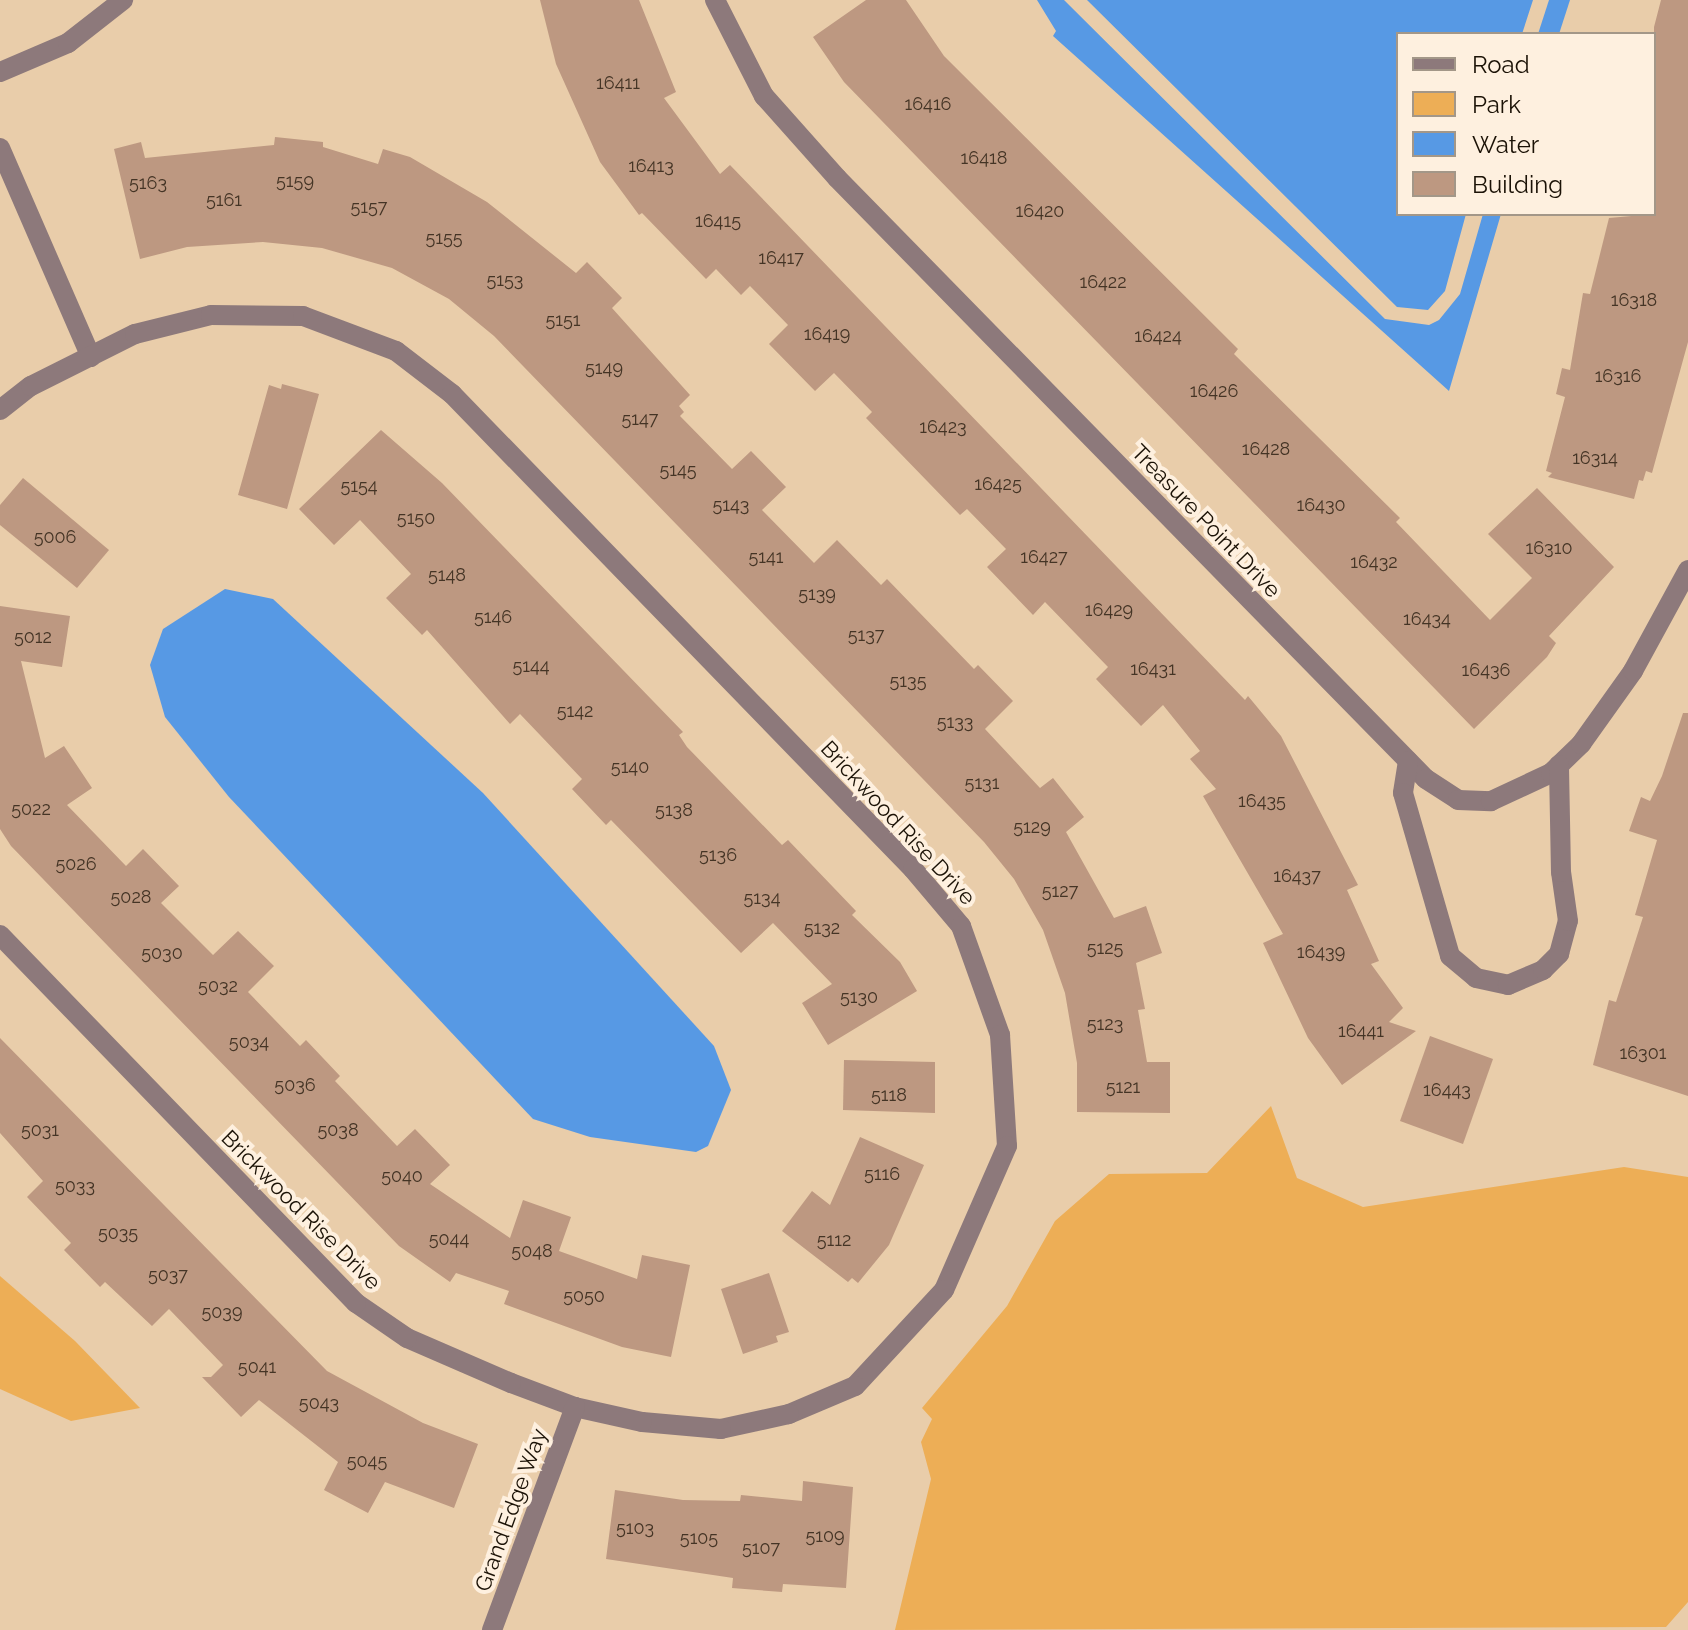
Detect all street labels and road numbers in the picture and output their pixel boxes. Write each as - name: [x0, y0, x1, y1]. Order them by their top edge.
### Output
- street label: Treasure Point Drive: [1126, 439, 1286, 603]
- street label: Brickwood Rise Drive: [815, 736, 981, 910]
- street label: Brickwood Rise Drive: [216, 1125, 386, 1295]
- street label: Grand Edge Way: [469, 1425, 553, 1595]

